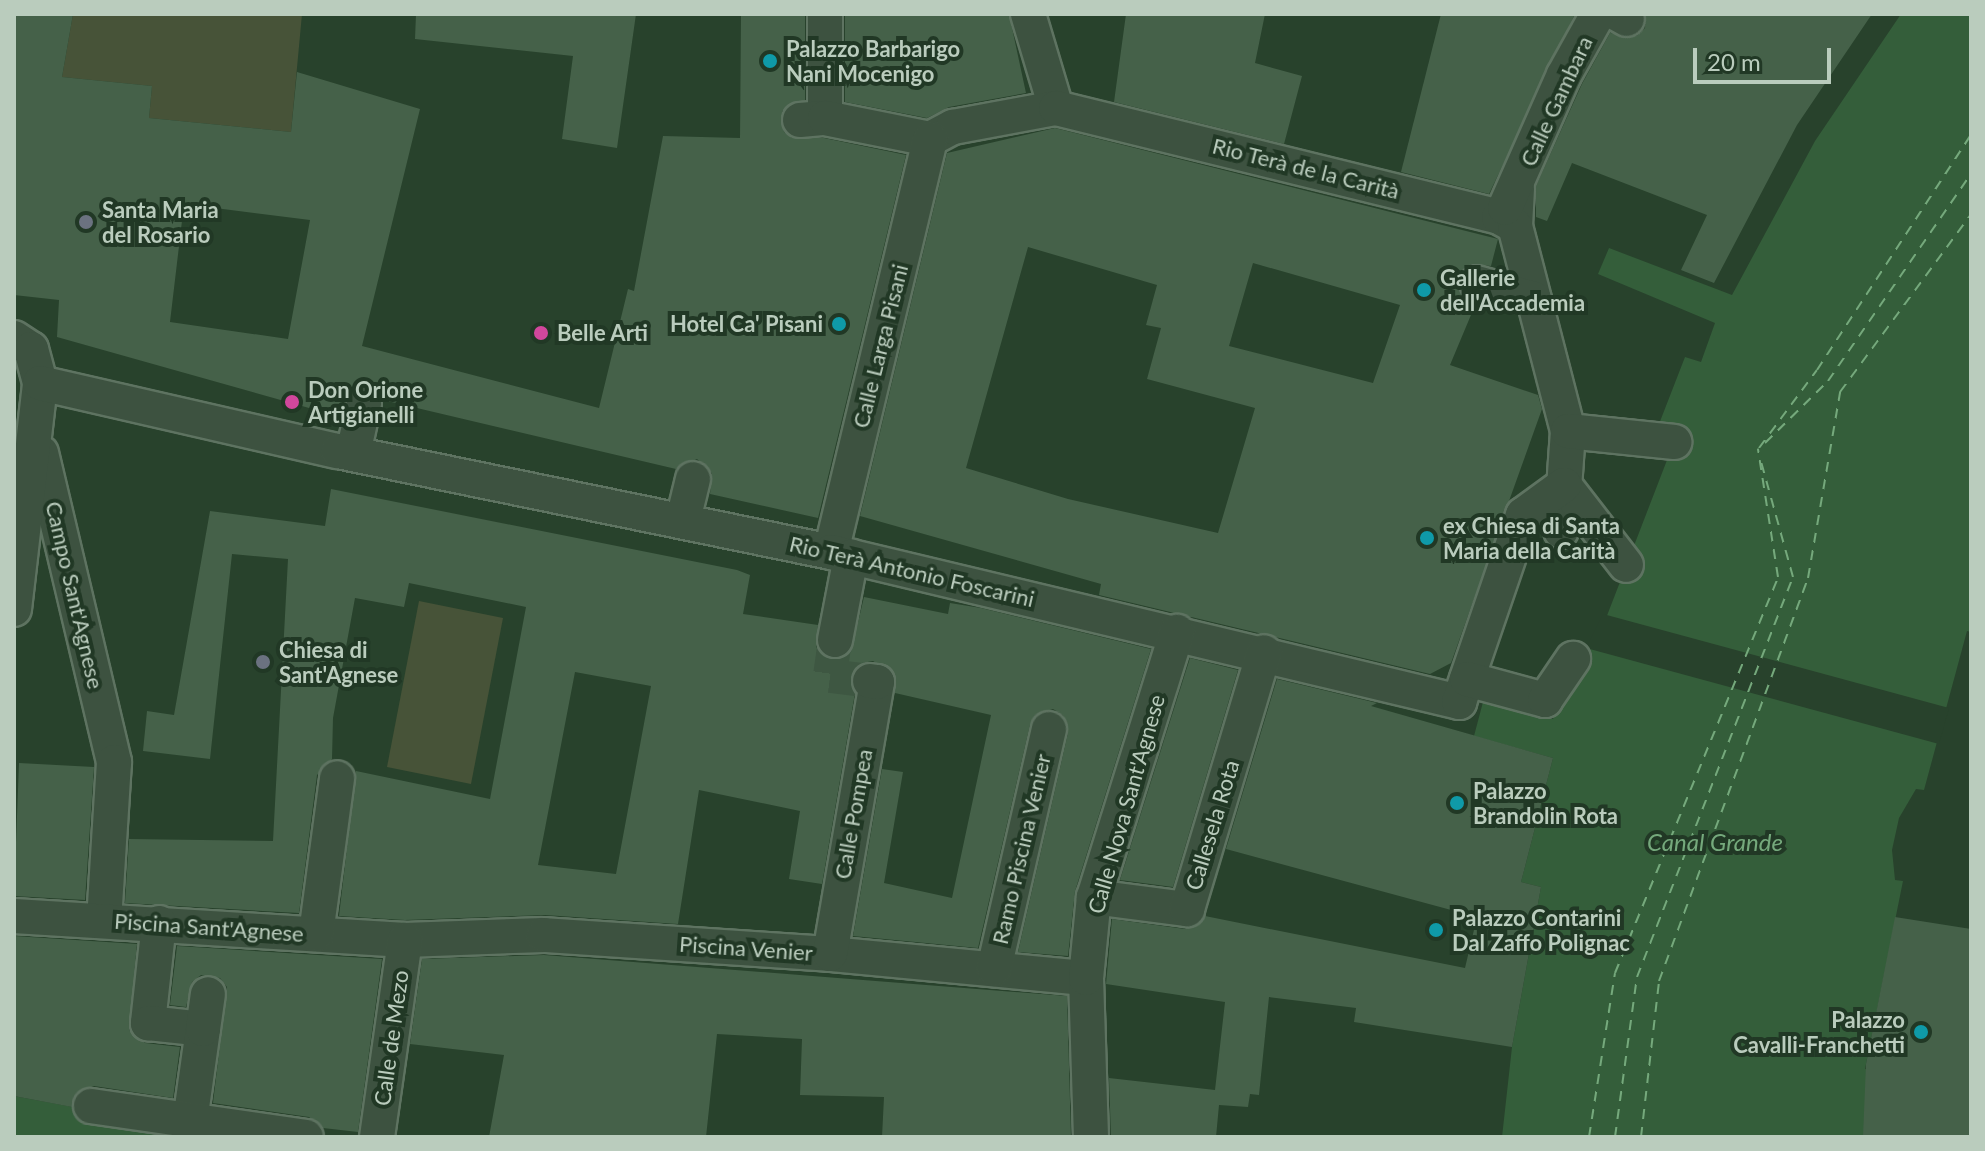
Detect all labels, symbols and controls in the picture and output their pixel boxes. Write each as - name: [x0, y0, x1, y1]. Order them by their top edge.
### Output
- street label: Calle Gambara: [1514, 32, 1598, 170]
- scale bar: [1697, 32, 1835, 82]
- place label: Palazzo Barbarigo Nani Mocenigo: [786, 35, 960, 86]
- text: 20 m: [1707, 47, 1761, 76]
- marker: Palazzo Barbarigo Nani Mocenigo: [761, 52, 779, 70]
- street label: Rio Terà de la Carità: [1209, 132, 1403, 204]
- place label: Santa Maria del Rosario: [102, 196, 219, 248]
- marker: Santa Maria del Rosario: [77, 213, 95, 231]
- street label: Calle Larga Pisani: [847, 261, 913, 431]
- place label: Gallerie dell'Accademia: [1440, 264, 1585, 316]
- marker: Gallerie dell'Accademia: [1415, 281, 1433, 299]
- place label: Hotel Ca' Pisani: [670, 311, 823, 337]
- marker: Hotel Ca' Pisani: [830, 315, 848, 333]
- place label: Belle Arti: [557, 320, 649, 346]
- marker: Belle Arti: [532, 324, 550, 342]
- place label: Don Orione Artigianelli: [308, 376, 423, 428]
- marker: Don Orione Artigianelli: [283, 393, 301, 411]
- street label: Campo Sant'Agnese: [41, 499, 109, 691]
- place label: ex Chiesa di Santa Maria della Carità: [1443, 512, 1620, 564]
- marker: ex Chiesa di Santa Maria della Carità: [1418, 529, 1436, 547]
- street label: Rio Terà Antonio Foscarini: [786, 530, 1038, 612]
- place label: Chiesa di Sant'Agnese: [279, 636, 398, 688]
- marker: Chiesa di Sant'Agnese: [254, 653, 272, 671]
- street label: Calle Nova Sant'Agnese: [1082, 691, 1170, 917]
- street label: Calle Pompea: [829, 747, 877, 881]
- street label: Ramo Piscina Venier: [986, 751, 1056, 947]
- street label: Callesela Rota: [1180, 757, 1244, 893]
- place label: Palazzo Brandolin Rota: [1473, 777, 1618, 828]
- marker: Palazzo Brandolin Rota: [1448, 794, 1466, 812]
- water label: Canal Grande: [1647, 828, 1783, 856]
- place label: Palazzo Contarini Dal Zaffo Polignac: [1452, 904, 1630, 956]
- street label: Piscina Sant'Agnese: [113, 907, 305, 947]
- marker: Palazzo Contarini Dal Zaffo Polignac: [1427, 921, 1445, 939]
- street label: Piscina Venier: [678, 930, 814, 966]
- street label: Calle de Mezo: [368, 968, 414, 1108]
- place label: Palazzo Cavalli-Franchetti: [1733, 1006, 1905, 1058]
- marker: Palazzo Cavalli-Franchetti: [1912, 1023, 1930, 1041]

